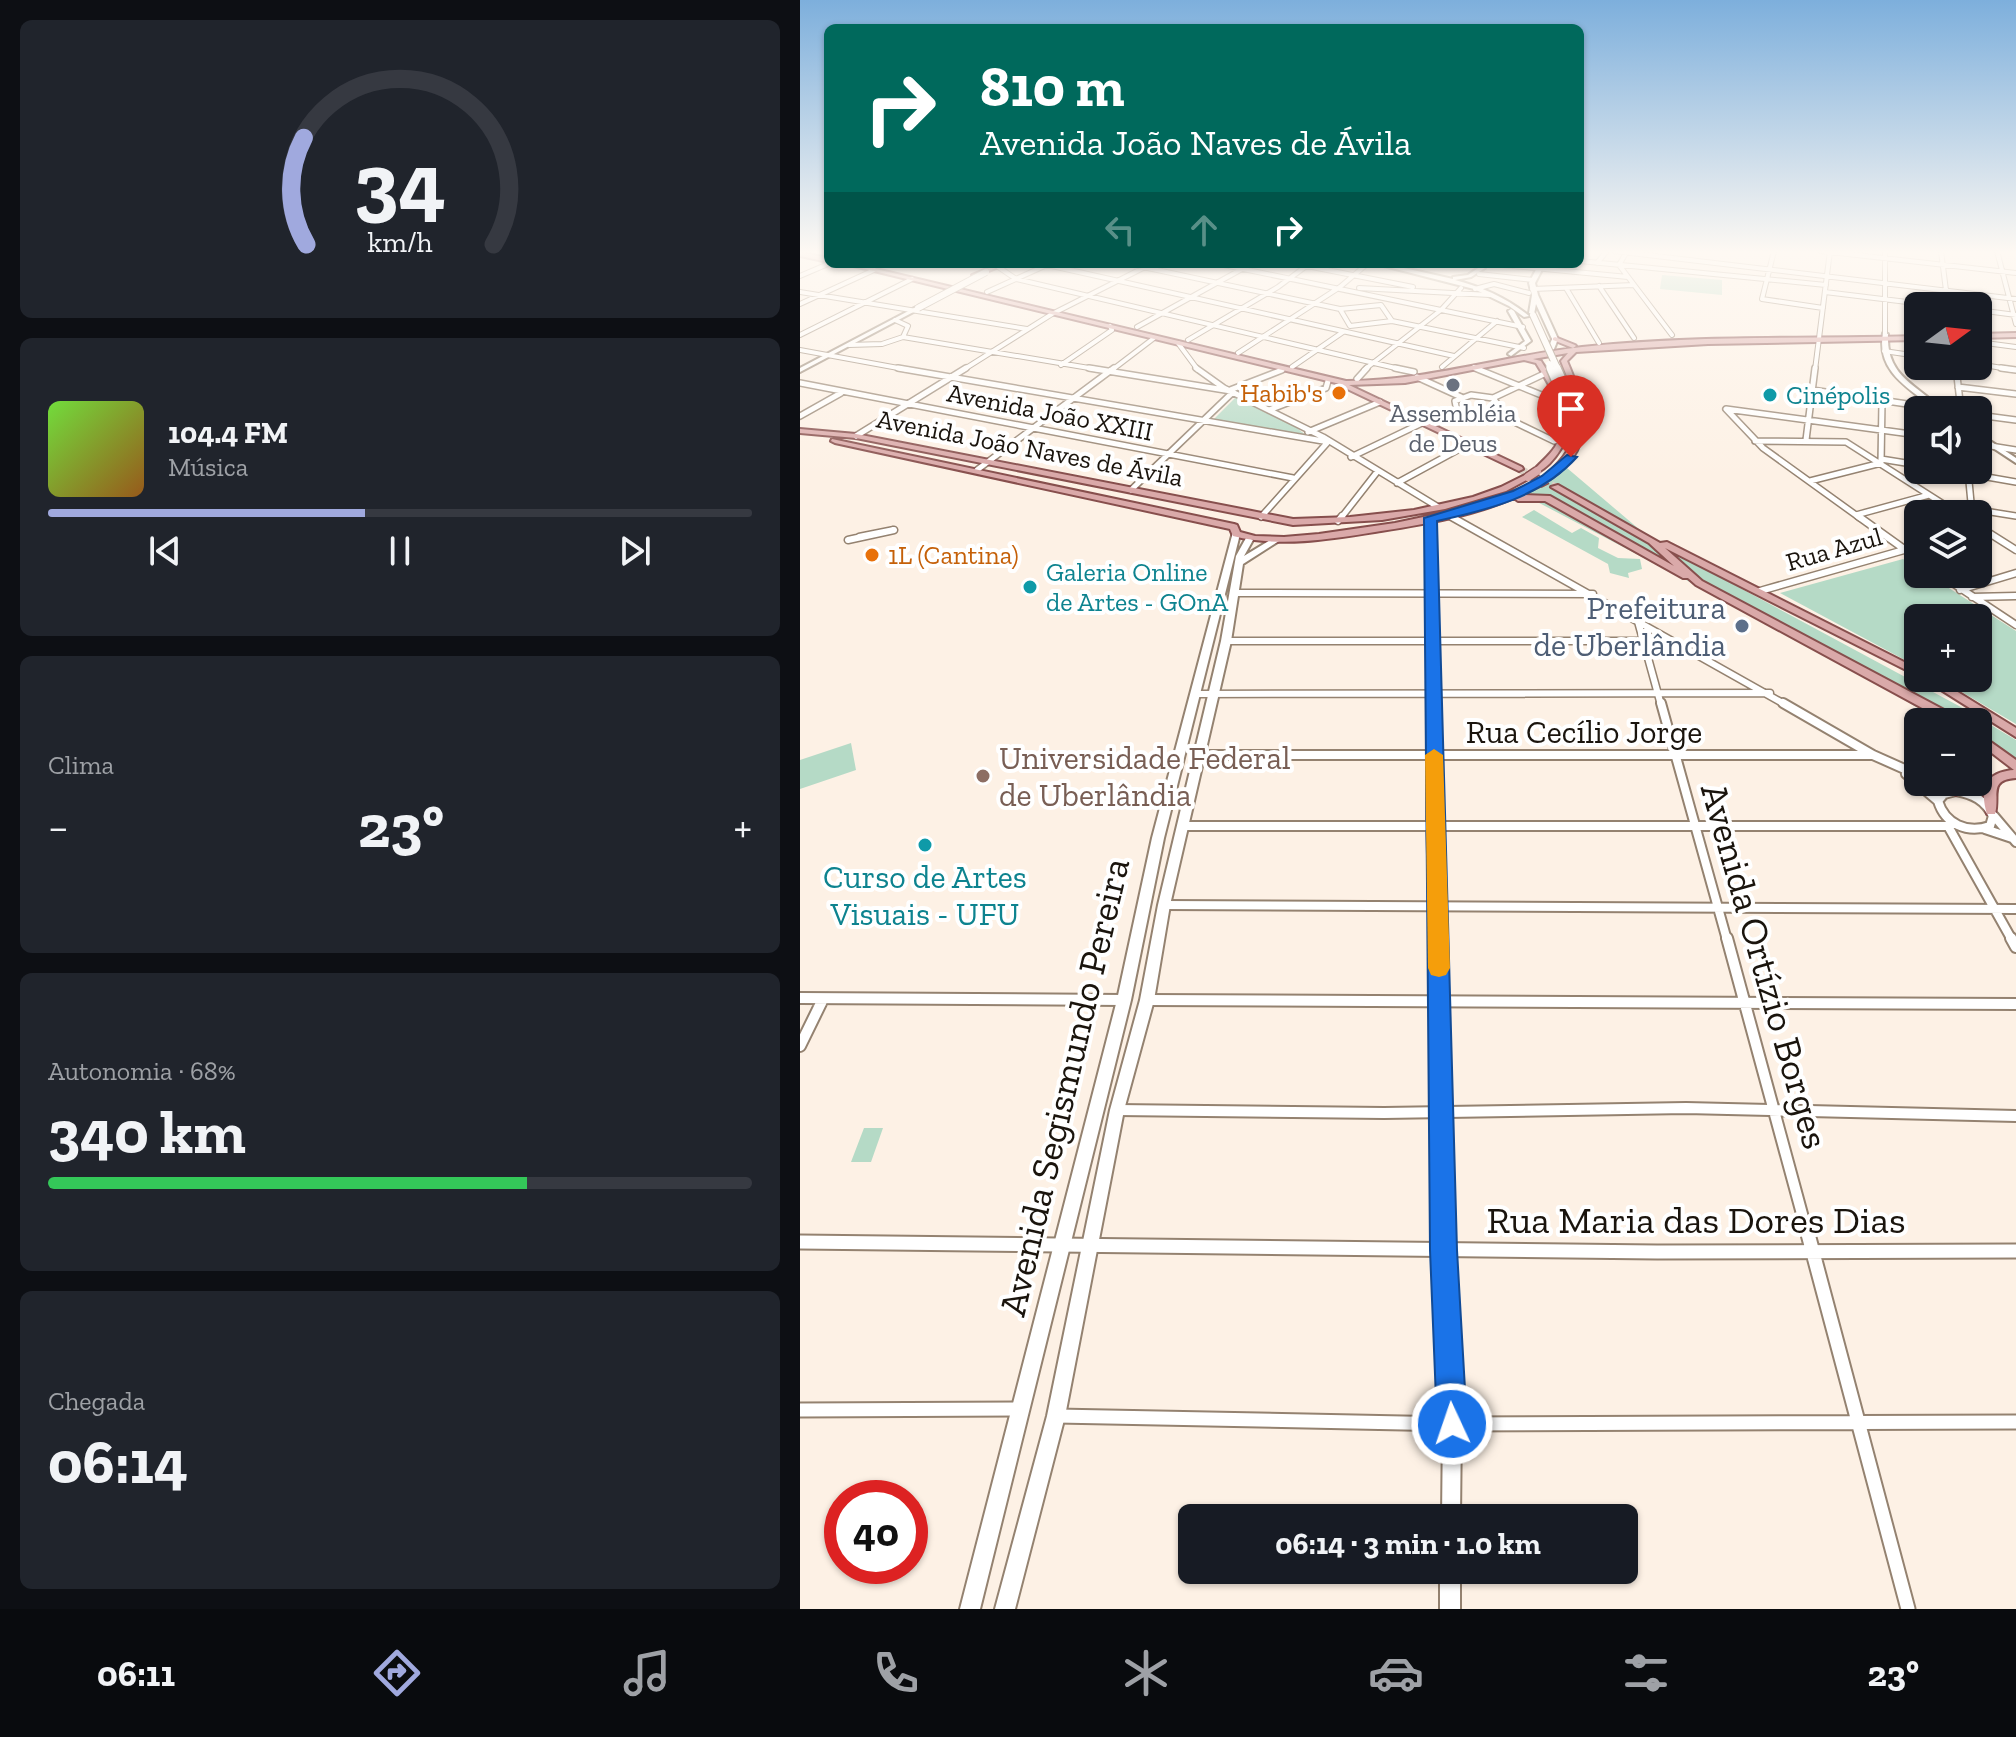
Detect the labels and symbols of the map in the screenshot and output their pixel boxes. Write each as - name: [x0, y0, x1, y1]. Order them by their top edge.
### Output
- north arrow: [1904, 292, 1992, 380]
- pin: [1537, 375, 1605, 457]
- street label: Avenida João XXIII: [944, 376, 1156, 448]
- marker: Assembléia de Deus: [1444, 376, 1462, 394]
- place label: Habib's: [1240, 377, 1323, 409]
- place label: Cinépolis: [1786, 379, 1890, 411]
- marker: Habib's: [1330, 384, 1348, 402]
- marker: Cinépolis: [1761, 386, 1779, 404]
- place label: Assembléia de Deus: [1389, 397, 1517, 459]
- street label: Avenida João Naves de Ávila: [874, 403, 1186, 494]
- street label: Rua Azul: [1782, 520, 1886, 578]
- place label: 1L (Cantina): [888, 539, 1019, 571]
- marker: 1L (Cantina): [863, 546, 881, 564]
- place label: Galeria Online de Artes - GOnA: [1046, 556, 1229, 618]
- marker: Galeria Online de Artes - GOnA: [1021, 578, 1039, 596]
- place label: Prefeitura de Uberlândia: [1534, 589, 1726, 664]
- marker: Prefeitura de Uberlândia: [1733, 617, 1751, 635]
- street label: Rua Cecílio Jorge: [1466, 713, 1702, 751]
- place label: Universidade Federal de Uberlândia: [999, 739, 1290, 814]
- marker: Universidade Federal de Uberlândia: [974, 767, 992, 785]
- street label: Avenida Ortízio Borges: [1691, 778, 1839, 1154]
- marker: Curso de Artes Visuais - UFU: [916, 836, 934, 854]
- street label: Avenida Segismundo Pereira: [989, 854, 1139, 1320]
- place label: Curso de Artes Visuais - UFU: [823, 858, 1027, 933]
- street label: Rua Maria das Dores Dias: [1486, 1197, 1906, 1243]
- position arrow: [1410, 1382, 1494, 1466]
- speed limit sign: 40: [824, 1480, 928, 1584]

